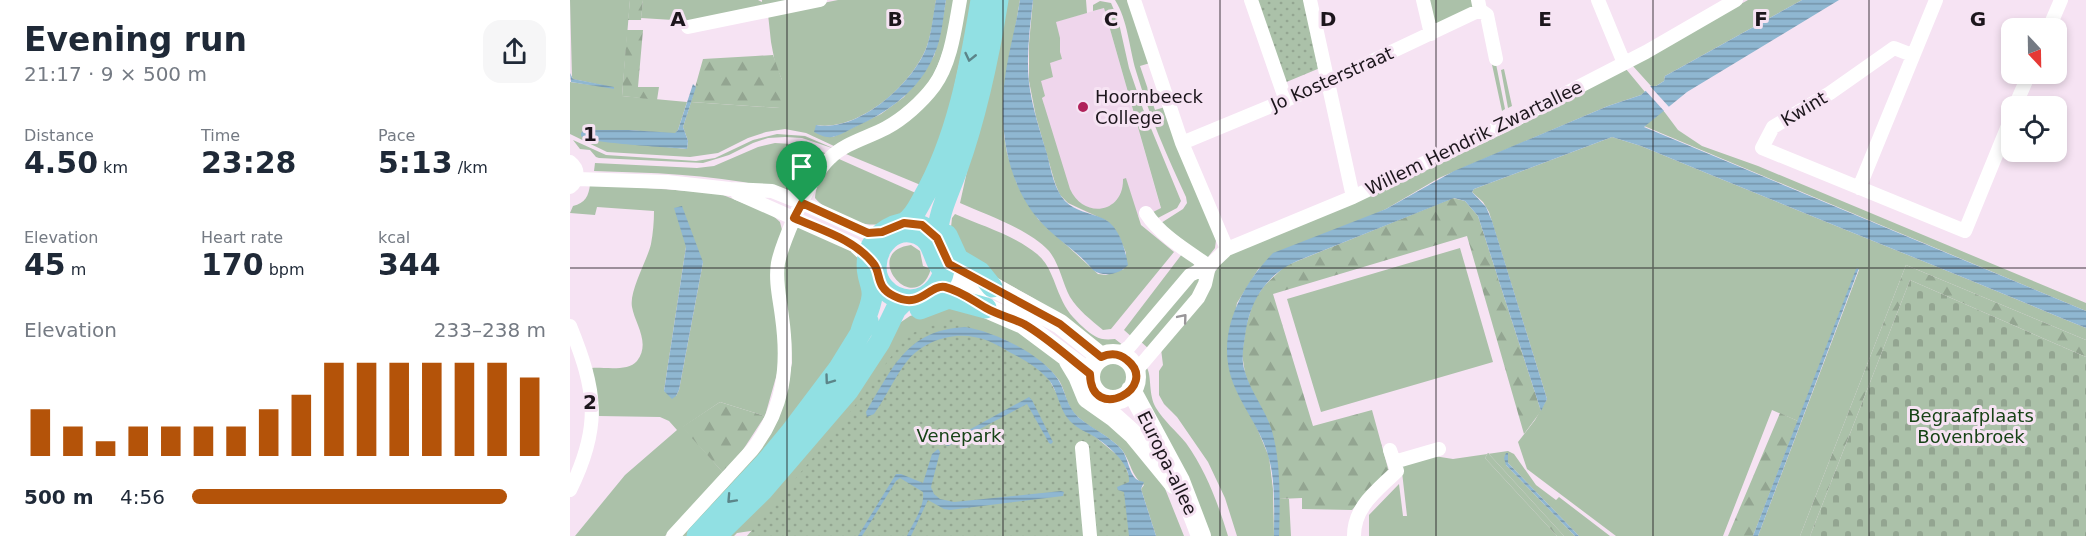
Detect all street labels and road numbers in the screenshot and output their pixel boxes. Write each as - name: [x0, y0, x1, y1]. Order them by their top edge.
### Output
- street label: Jo Kosterstraat: [1266, 42, 1396, 115]
- street label: Willem Hendrik Zwartallee: [1362, 76, 1586, 199]
- street label: Kwint: [1777, 87, 1831, 130]
- street label: Europa-allee: [1133, 407, 1202, 518]

